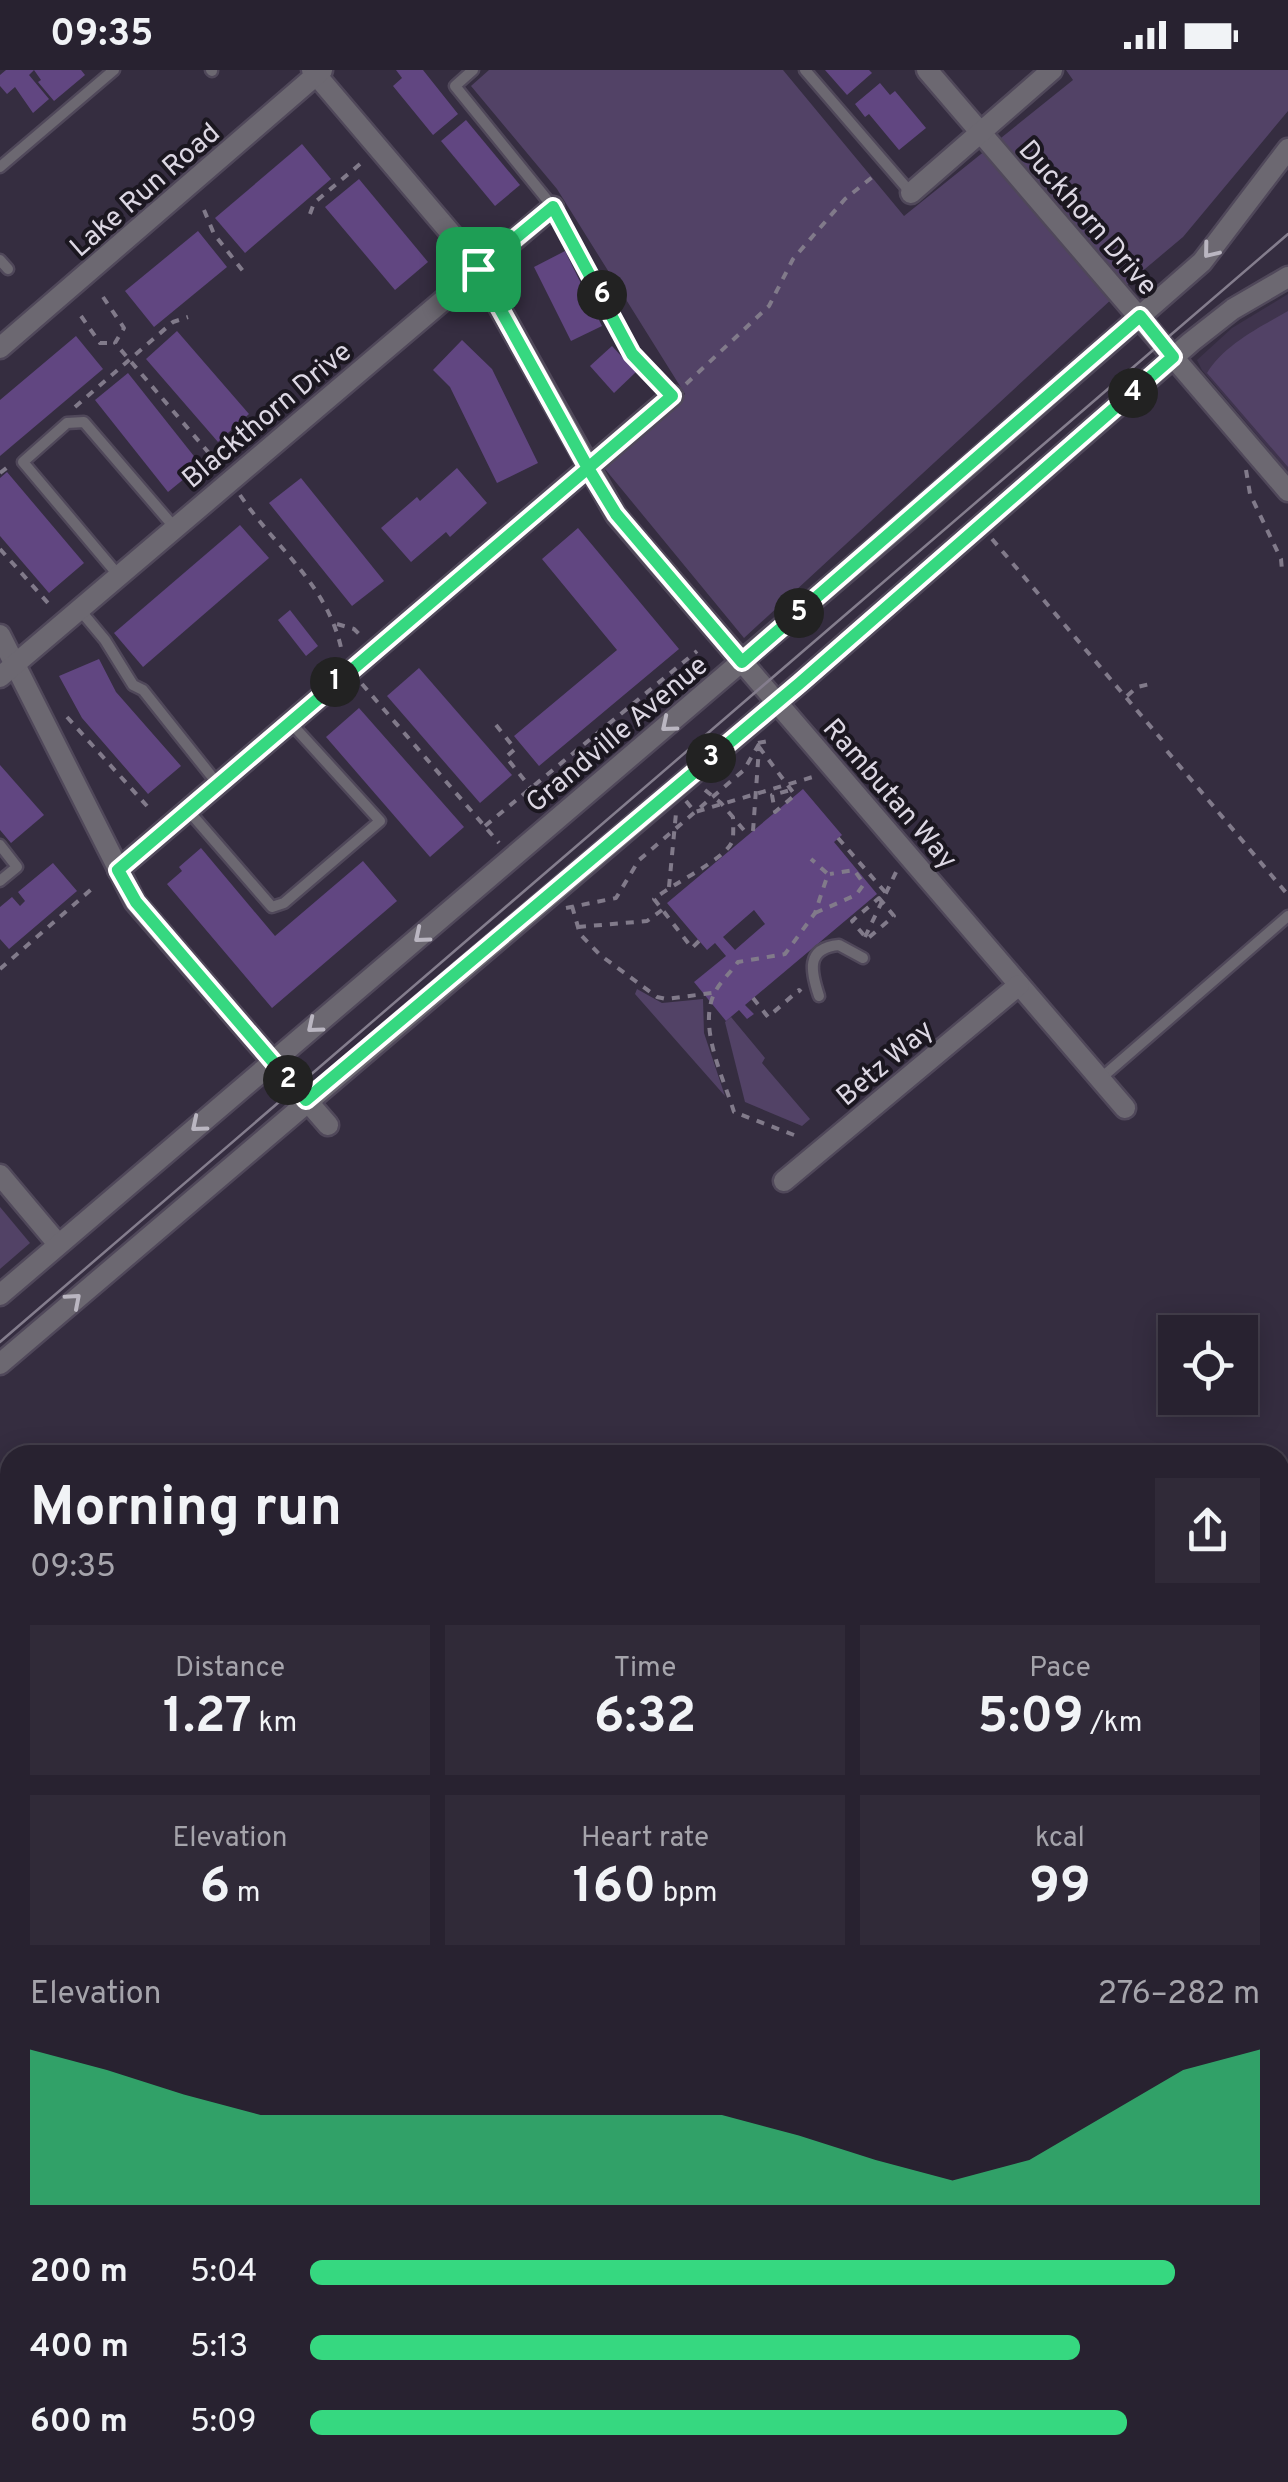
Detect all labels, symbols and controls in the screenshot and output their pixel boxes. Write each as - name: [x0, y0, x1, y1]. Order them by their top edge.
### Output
- text: 09:35: [50, 11, 154, 60]
- street label: Lake Run Road: [63, 116, 228, 266]
- street label: Duckhorn Drive: [1009, 134, 1164, 304]
- pin: [436, 227, 521, 312]
- one-way arrow: [1204, 239, 1222, 257]
- icon: arrive: [451, 242, 506, 297]
- pin: 6: [577, 270, 627, 320]
- text: 6: [593, 277, 611, 313]
- street label: Blackthorn Drive: [176, 335, 360, 498]
- pin: 4: [1108, 368, 1158, 418]
- text: 4: [1124, 375, 1142, 411]
- pin: 5: [774, 588, 824, 638]
- text: 5: [790, 595, 808, 631]
- street label: Grandville Avenue: [519, 649, 716, 822]
- pin: 1: [310, 657, 360, 707]
- text: 1: [329, 664, 341, 700]
- street label: Rambutan Way: [813, 712, 964, 878]
- one-way arrow: [661, 714, 680, 732]
- pin: 3: [686, 733, 736, 783]
- text: 3: [703, 740, 719, 776]
- one-way arrow: [414, 924, 432, 942]
- street label: Betz Way: [830, 1013, 942, 1115]
- one-way arrow: [308, 1015, 326, 1033]
- pin: 2: [263, 1055, 313, 1105]
- text: 2: [279, 1062, 297, 1098]
- one-way arrow: [192, 1113, 210, 1131]
- one-way arrow: [62, 1294, 81, 1312]
- map controls: [1158, 1315, 1258, 1415]
- button: locate: [1158, 1315, 1258, 1415]
- text: Morning run: [30, 1475, 342, 1545]
- button: share: [1155, 1478, 1260, 1583]
- text: 09:35: [30, 1548, 116, 1588]
- text: Distance: [175, 1651, 285, 1687]
- text: Time: [614, 1651, 676, 1687]
- text: Pace: [1029, 1651, 1091, 1687]
- text: 1.27: [163, 1687, 252, 1750]
- text: 6:32: [594, 1687, 696, 1750]
- text: 5:09: [977, 1687, 1084, 1750]
- text: km: [252, 1706, 297, 1742]
- text: /km: [1084, 1706, 1143, 1742]
- text: Elevation: [172, 1821, 288, 1857]
- text: Heart rate: [581, 1821, 709, 1857]
- text: kcal: [1035, 1821, 1085, 1857]
- text: 6: [199, 1857, 230, 1920]
- text: 160: [572, 1857, 656, 1920]
- text: 99: [1029, 1857, 1091, 1920]
- text: m: [230, 1876, 261, 1912]
- text: bpm: [656, 1876, 718, 1912]
- text: Elevation: [30, 1975, 162, 2015]
- text: 276–282 m: [1098, 1975, 1260, 2015]
- text: 200 m: [30, 2253, 128, 2293]
- text: 5:04: [190, 2253, 258, 2293]
- text: 400 m: [30, 2328, 129, 2368]
- text: 5:13: [190, 2328, 248, 2368]
- text: 600 m: [30, 2403, 128, 2443]
- text: 5:09: [190, 2403, 257, 2443]

